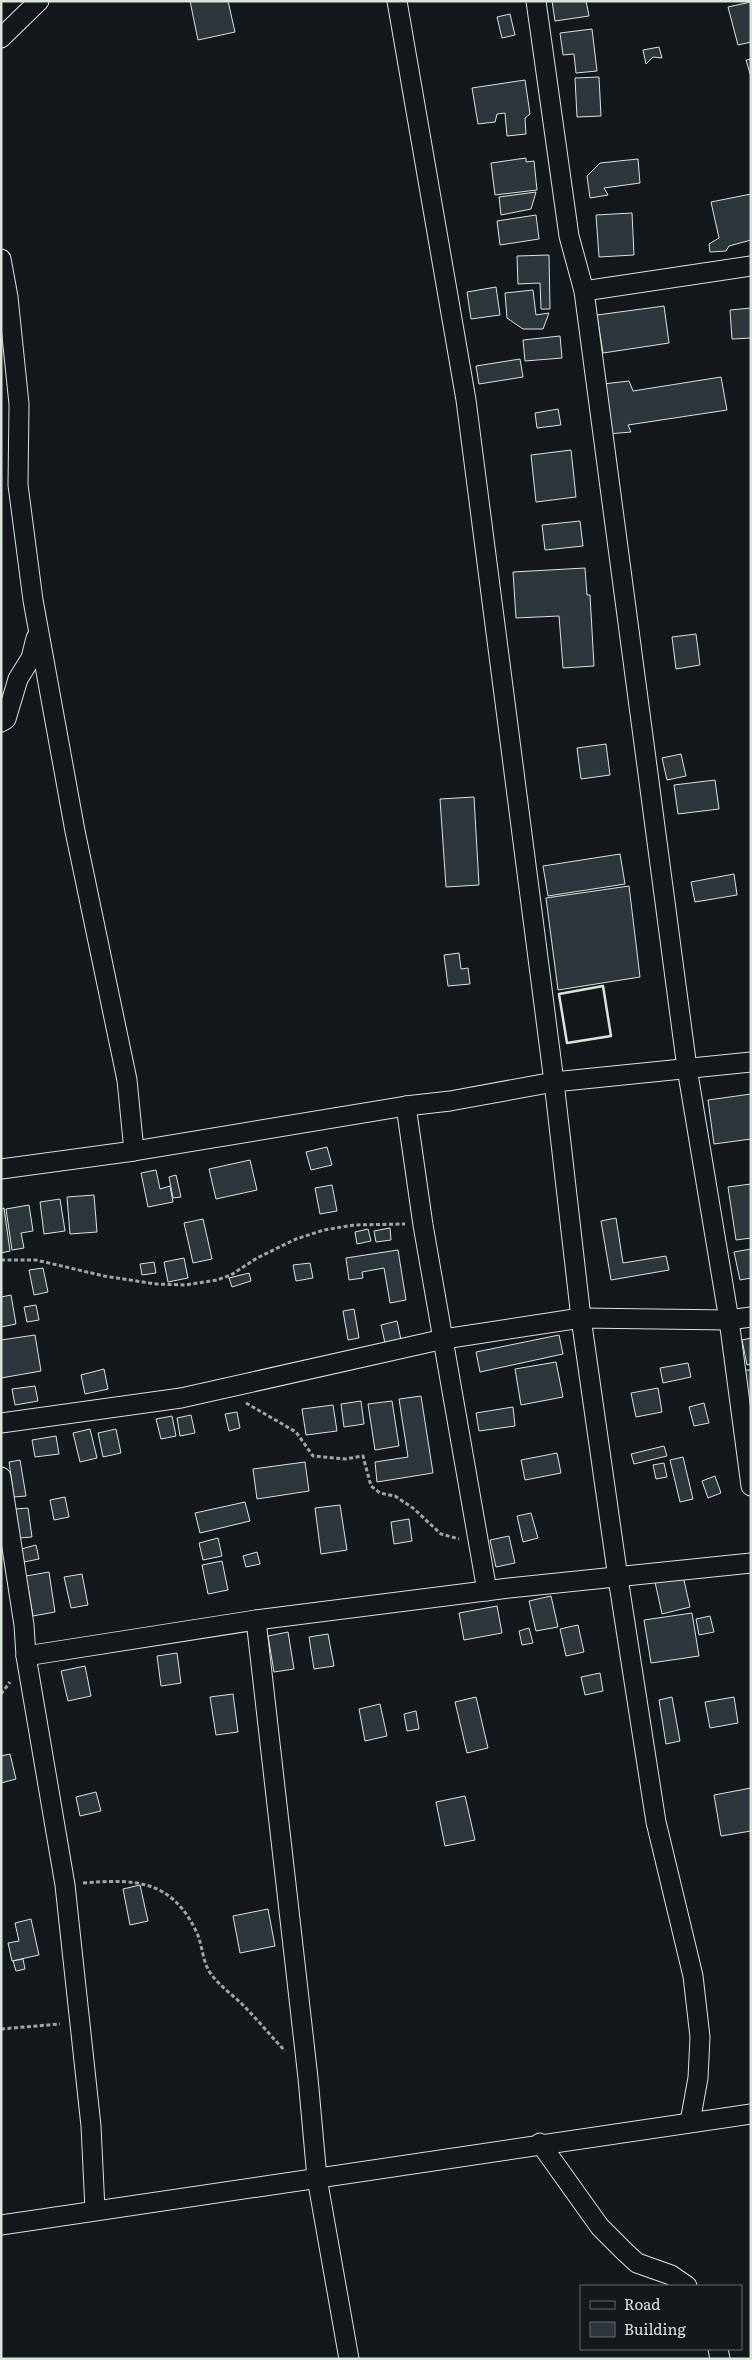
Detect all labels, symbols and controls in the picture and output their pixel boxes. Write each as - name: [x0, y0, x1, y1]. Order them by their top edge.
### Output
- legend: [580, 2285, 742, 2350]
- text: Road: [624, 2292, 660, 2315]
- text: Building: [624, 2317, 686, 2340]

